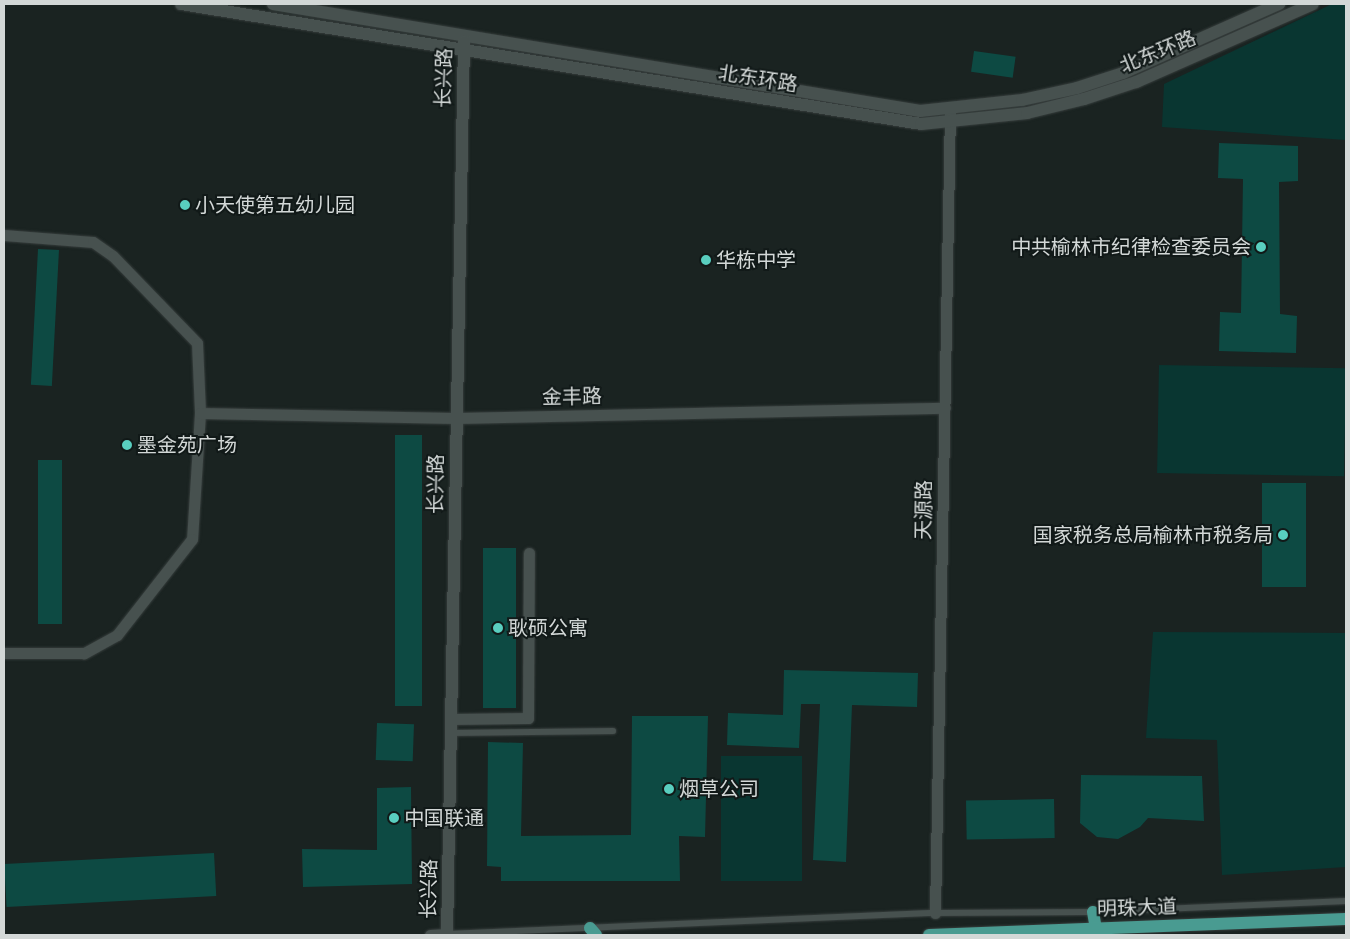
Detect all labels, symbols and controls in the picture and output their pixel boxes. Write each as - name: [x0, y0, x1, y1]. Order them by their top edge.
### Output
- street label: 北东环路: [1116, 26, 1200, 78]
- street label: 长兴路: [431, 48, 457, 108]
- street label: 北东环路: [717, 61, 799, 97]
- place label: 小天使第五幼儿园: [195, 193, 355, 217]
- marker: 小天使第五幼儿园: [179, 199, 191, 211]
- place label: 中共榆林市纪律检查委员会: [1011, 235, 1251, 259]
- marker: 中共榆林市纪律检查委员会: [1255, 241, 1267, 253]
- place label: 华栋中学: [716, 248, 796, 272]
- marker: 华栋中学: [700, 254, 712, 266]
- street label: 金丰路: [542, 384, 602, 410]
- place label: 墨金苑广场: [137, 433, 237, 457]
- marker: 墨金苑广场: [121, 439, 133, 451]
- street label: 长兴路: [423, 454, 449, 514]
- street label: 天源路: [911, 480, 937, 540]
- place label: 国家税务总局榆林市税务局: [1033, 523, 1273, 547]
- marker: 国家税务总局榆林市税务局: [1277, 529, 1289, 541]
- place label: 耿硕公寓: [508, 616, 588, 640]
- marker: 耿硕公寓: [492, 622, 504, 634]
- place label: 烟草公司: [679, 777, 759, 801]
- marker: 烟草公司: [663, 783, 675, 795]
- place label: 中国联通: [404, 806, 484, 830]
- marker: 中国联通: [388, 812, 400, 824]
- street label: 长兴路: [416, 859, 442, 919]
- street label: 明珠大道: [1097, 895, 1177, 921]

